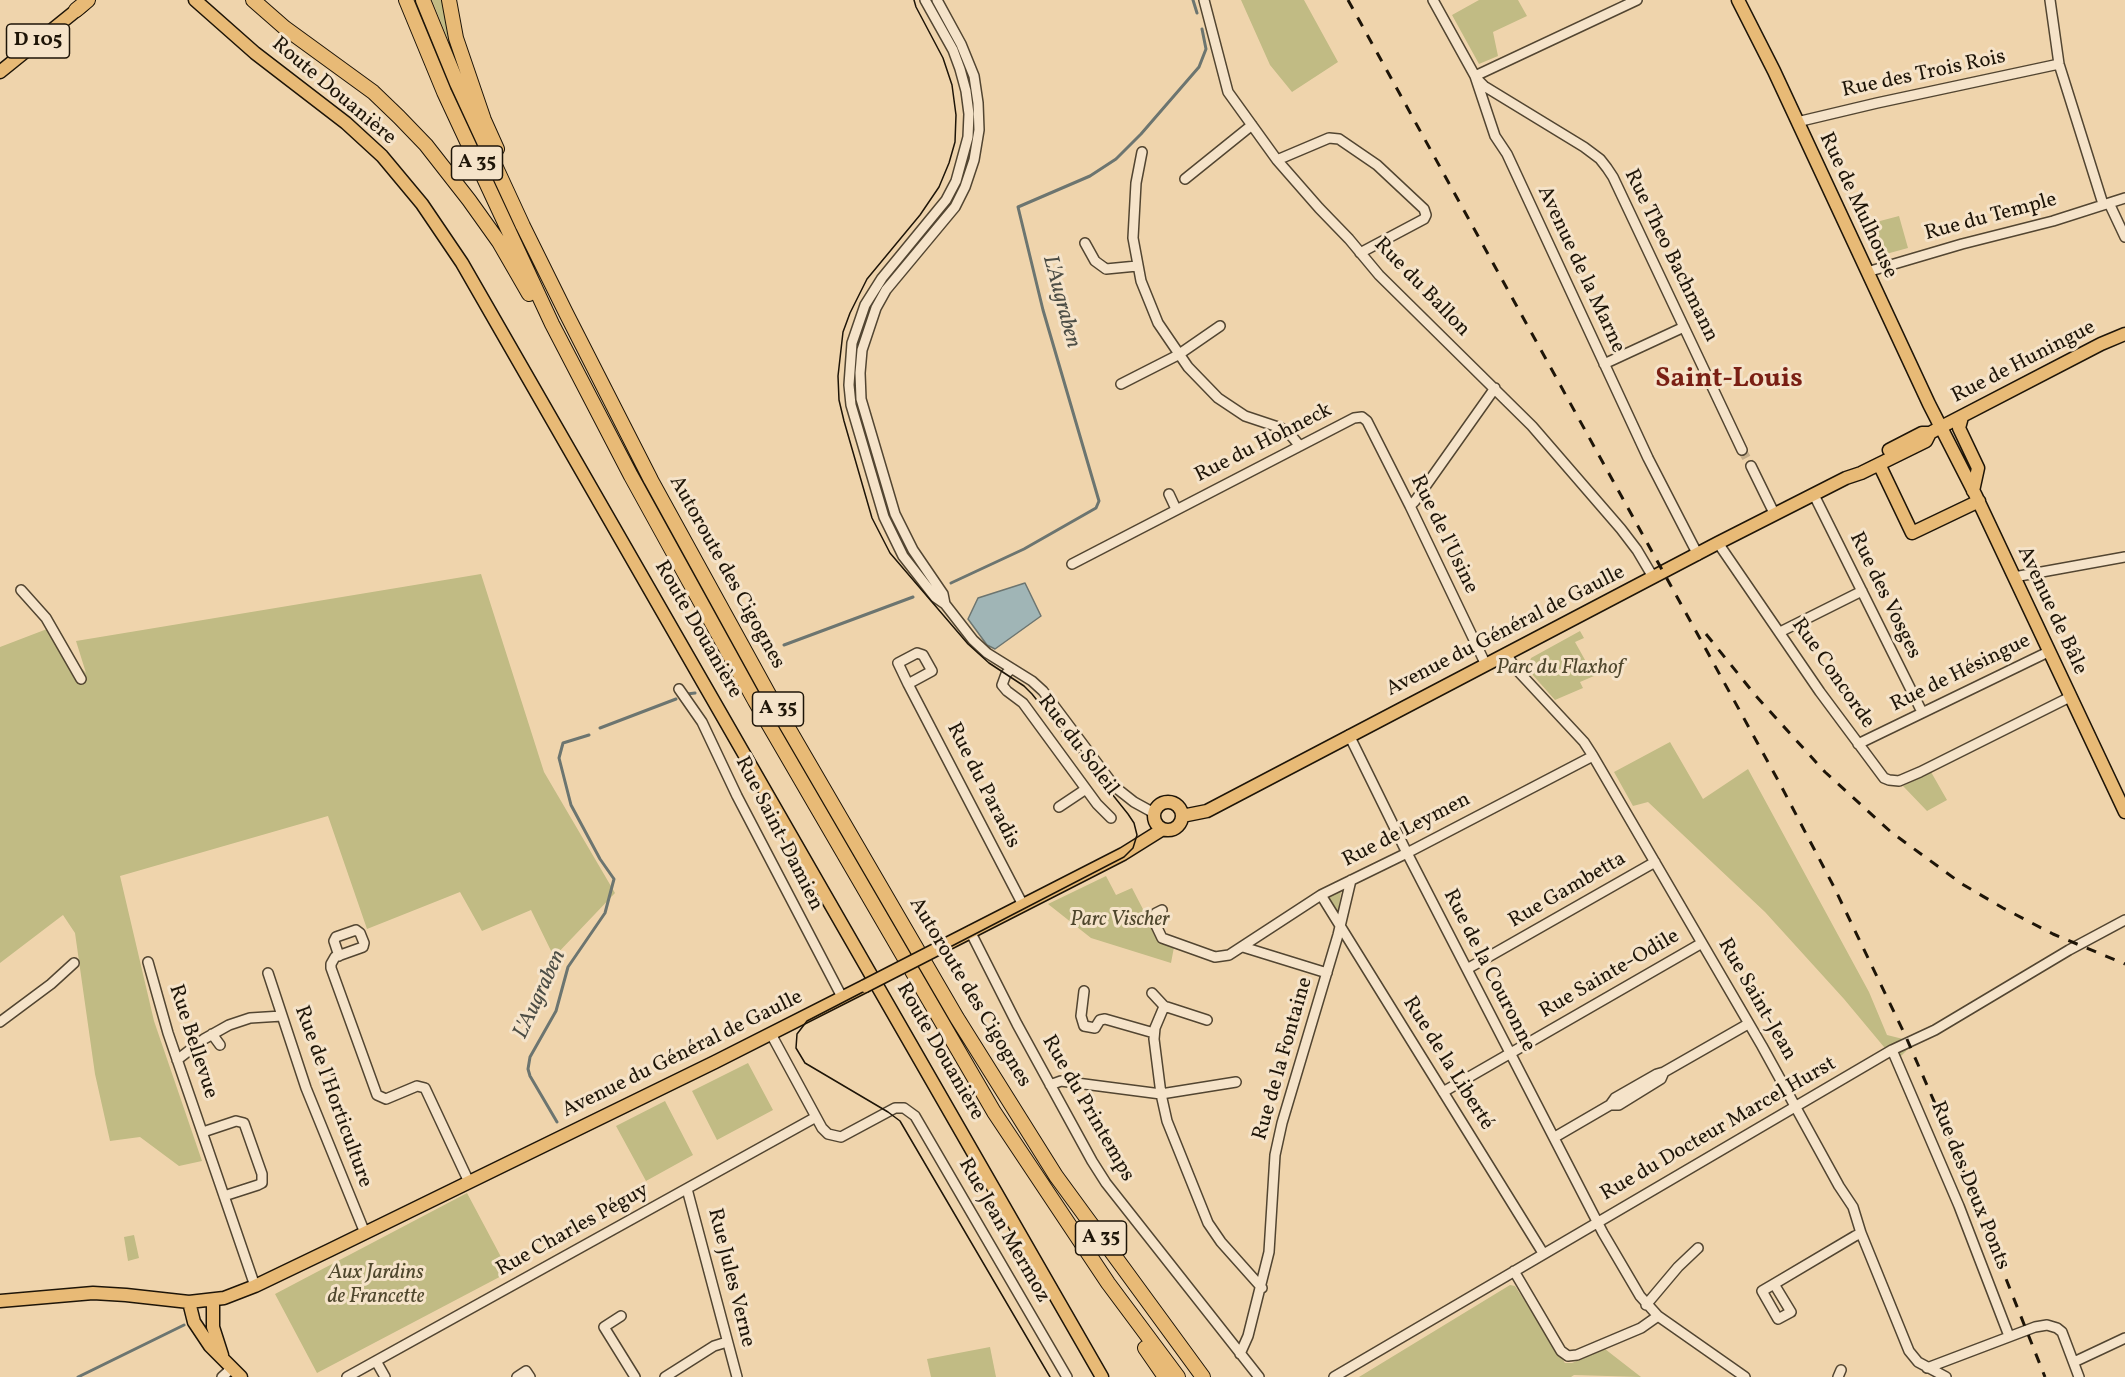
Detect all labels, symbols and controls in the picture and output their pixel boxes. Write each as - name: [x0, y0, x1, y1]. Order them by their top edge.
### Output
- road number: D 105: [6, 24, 70, 58]
- street label: Route Douanière: [266, 33, 400, 151]
- street label: Rue des Trois Rois: [1840, 45, 2008, 105]
- street label: Rue de Mulhouse: [1812, 129, 1902, 283]
- road number: A 35: [452, 146, 502, 180]
- street label: Rue Theo Bachmann: [1617, 165, 1723, 347]
- street label: Avenue de la Marne: [1530, 183, 1630, 357]
- street label: Rue du Temple: [1922, 188, 2060, 248]
- street label: Rue du Ballon: [1367, 233, 1475, 343]
- water label: L'Augraben: [1035, 253, 1085, 351]
- street label: Rue de Huningue: [1948, 316, 2100, 410]
- district label: Saint-Louis: [1655, 365, 1803, 397]
- street label: Rue du Hohneck: [1191, 399, 1337, 489]
- street label: Autoroute des Cigognes: [662, 472, 790, 674]
- street label: Rue de l'Usine: [1403, 472, 1483, 598]
- street label: Rue des Vosges: [1843, 529, 1925, 663]
- street label: Avenue de Bâle: [2010, 543, 2092, 679]
- street label: Route Douanière: [647, 557, 747, 703]
- street label: Avenue du Général de Gaulle: [1382, 561, 1630, 703]
- street label: Rue Concorde: [1785, 614, 1879, 734]
- street label: Rue de Hésingue: [1887, 629, 2035, 719]
- park label: Parc du Flaxhof: [1496, 656, 1624, 682]
- street label: Rue du Soleil: [1031, 691, 1123, 801]
- road number: A 35: [752, 692, 804, 726]
- street label: Rue du Paradis: [940, 719, 1024, 853]
- street label: Rue Saint-Damien: [728, 753, 828, 915]
- street label: Rue de Leymen: [1339, 788, 1475, 874]
- street label: Rue Gambetta: [1505, 847, 1631, 935]
- street label: Rue de la Couronne: [1436, 886, 1540, 1056]
- street label: Autoroute des Cigognes: [902, 894, 1036, 1092]
- park label: Parc Vischer: [1070, 908, 1170, 934]
- street label: Rue Sainte-Odile: [1536, 925, 1684, 1025]
- street label: Rue Saint-Jean: [1711, 934, 1801, 1066]
- water label: L'Augraben: [509, 946, 573, 1044]
- street label: Rue de la Fontaine: [1249, 975, 1319, 1143]
- street label: Route Douanière: [889, 979, 989, 1125]
- street label: Rue Bellevue: [162, 982, 222, 1102]
- street label: Avenue du Général de Gaulle: [559, 986, 807, 1124]
- street label: Rue de la Liberté: [1396, 993, 1498, 1135]
- street label: Rue de l'Horticulture: [287, 1003, 377, 1191]
- street label: Rue du Printemps: [1035, 1031, 1139, 1187]
- street label: Rue du Docteur Marcel Hurst: [1597, 1052, 1841, 1208]
- street label: Rue des Deux Ponts: [1924, 1098, 2014, 1274]
- street label: Rue Jean Mermoz: [951, 1154, 1055, 1308]
- street label: Rue Charles Péguy: [492, 1179, 654, 1283]
- street label: Rue Jules Verne: [701, 1206, 759, 1350]
- road number: A 35: [1076, 1221, 1126, 1255]
- park label: Aux Jardins de Francette: [327, 1261, 425, 1311]

